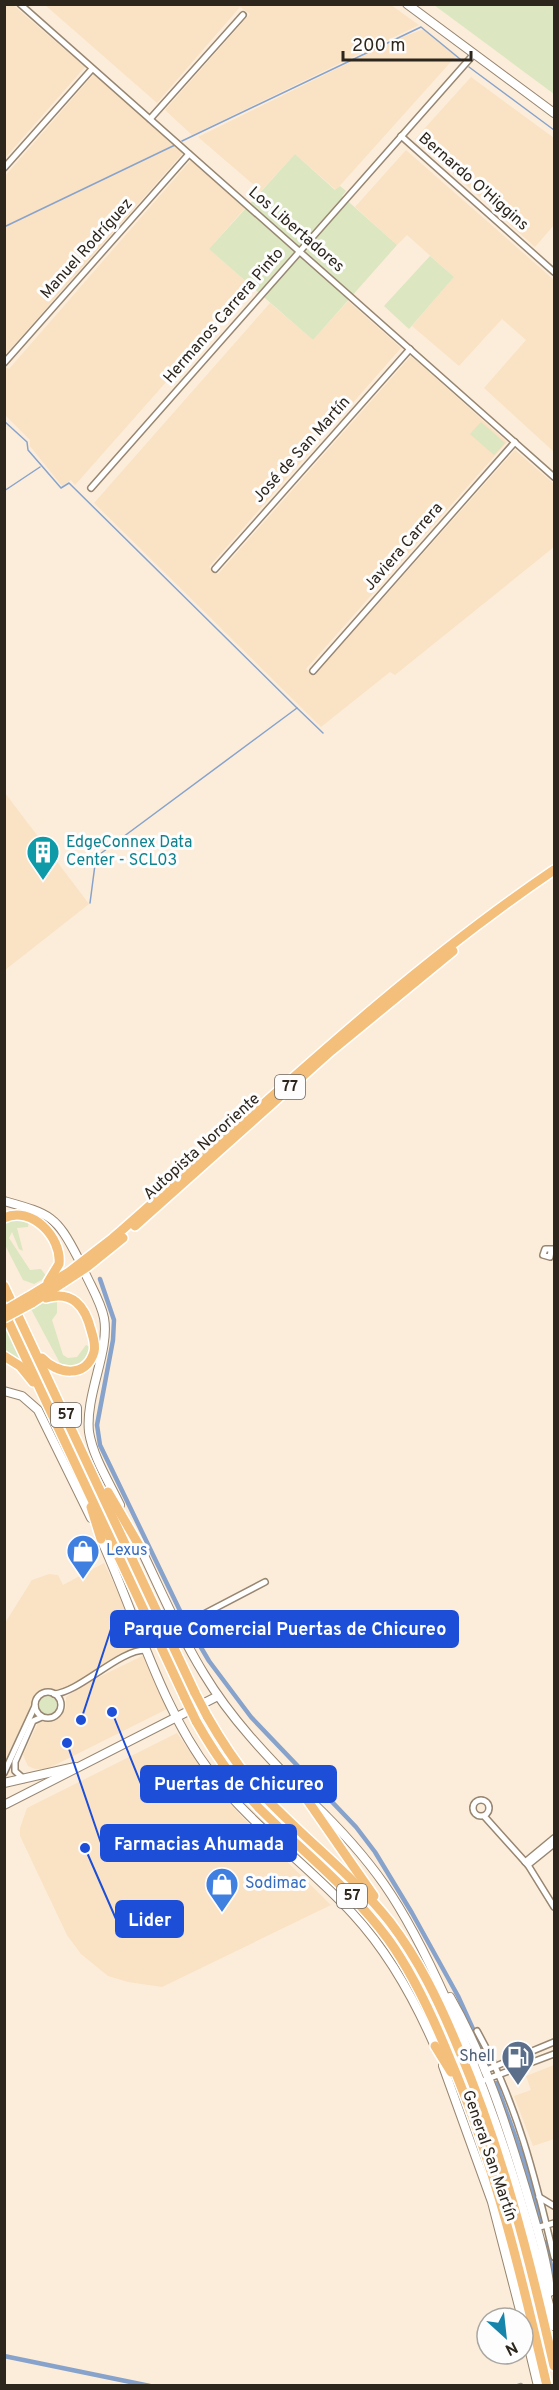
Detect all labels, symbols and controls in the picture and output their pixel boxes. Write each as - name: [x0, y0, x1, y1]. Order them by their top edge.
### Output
- scale bar: [343, 24, 470, 62]
- text: 200 m: [352, 35, 405, 58]
- street label: Bernardo O'Higgins: [414, 129, 532, 235]
- street label: Los Libertadores: [244, 183, 348, 277]
- street label: Manuel Rodríguez: [37, 194, 137, 304]
- street label: Hermanos Carrera Pinto: [160, 244, 288, 388]
- street label: José de San Martín: [249, 393, 355, 507]
- street label: Javiera Carrera: [360, 499, 448, 595]
- place label: EdgeConnex Data Center - SCL03: [66, 833, 192, 871]
- building icon: EdgeConnex Data Center - SCL03: [25, 834, 61, 881]
- road number: 77: [275, 1075, 305, 1099]
- street label: Autopista Nororiente: [140, 1089, 264, 1205]
- road number: 57: [51, 1403, 81, 1427]
- shop icon: Lexus: [65, 1533, 101, 1580]
- place label: Lexus: [106, 1541, 148, 1561]
- callout: Parque Comercial Puertas de Chicureo: [111, 1611, 458, 1647]
- text: Parque Comercial Puertas de Chicureo: [124, 1619, 446, 1642]
- callout: Puertas de Chicureo: [141, 1766, 336, 1802]
- text: Puertas de Chicureo: [154, 1774, 324, 1797]
- callout: Farmacias Ahumada: [101, 1825, 296, 1861]
- text: Farmacias Ahumada: [114, 1834, 284, 1857]
- shop icon: Sodimac: [204, 1866, 240, 1913]
- place label: Sodimac: [245, 1874, 307, 1894]
- road number: 57: [337, 1884, 367, 1908]
- callout: Lider: [116, 1901, 183, 1937]
- text: Lider: [128, 1910, 172, 1933]
- fuel station icon: Shell: [500, 2039, 536, 2086]
- place label: Shell: [459, 2047, 495, 2067]
- street label: General San Martín: [457, 2088, 521, 2224]
- north arrow: [475, 2306, 535, 2366]
- text: N: [501, 2336, 521, 2359]

